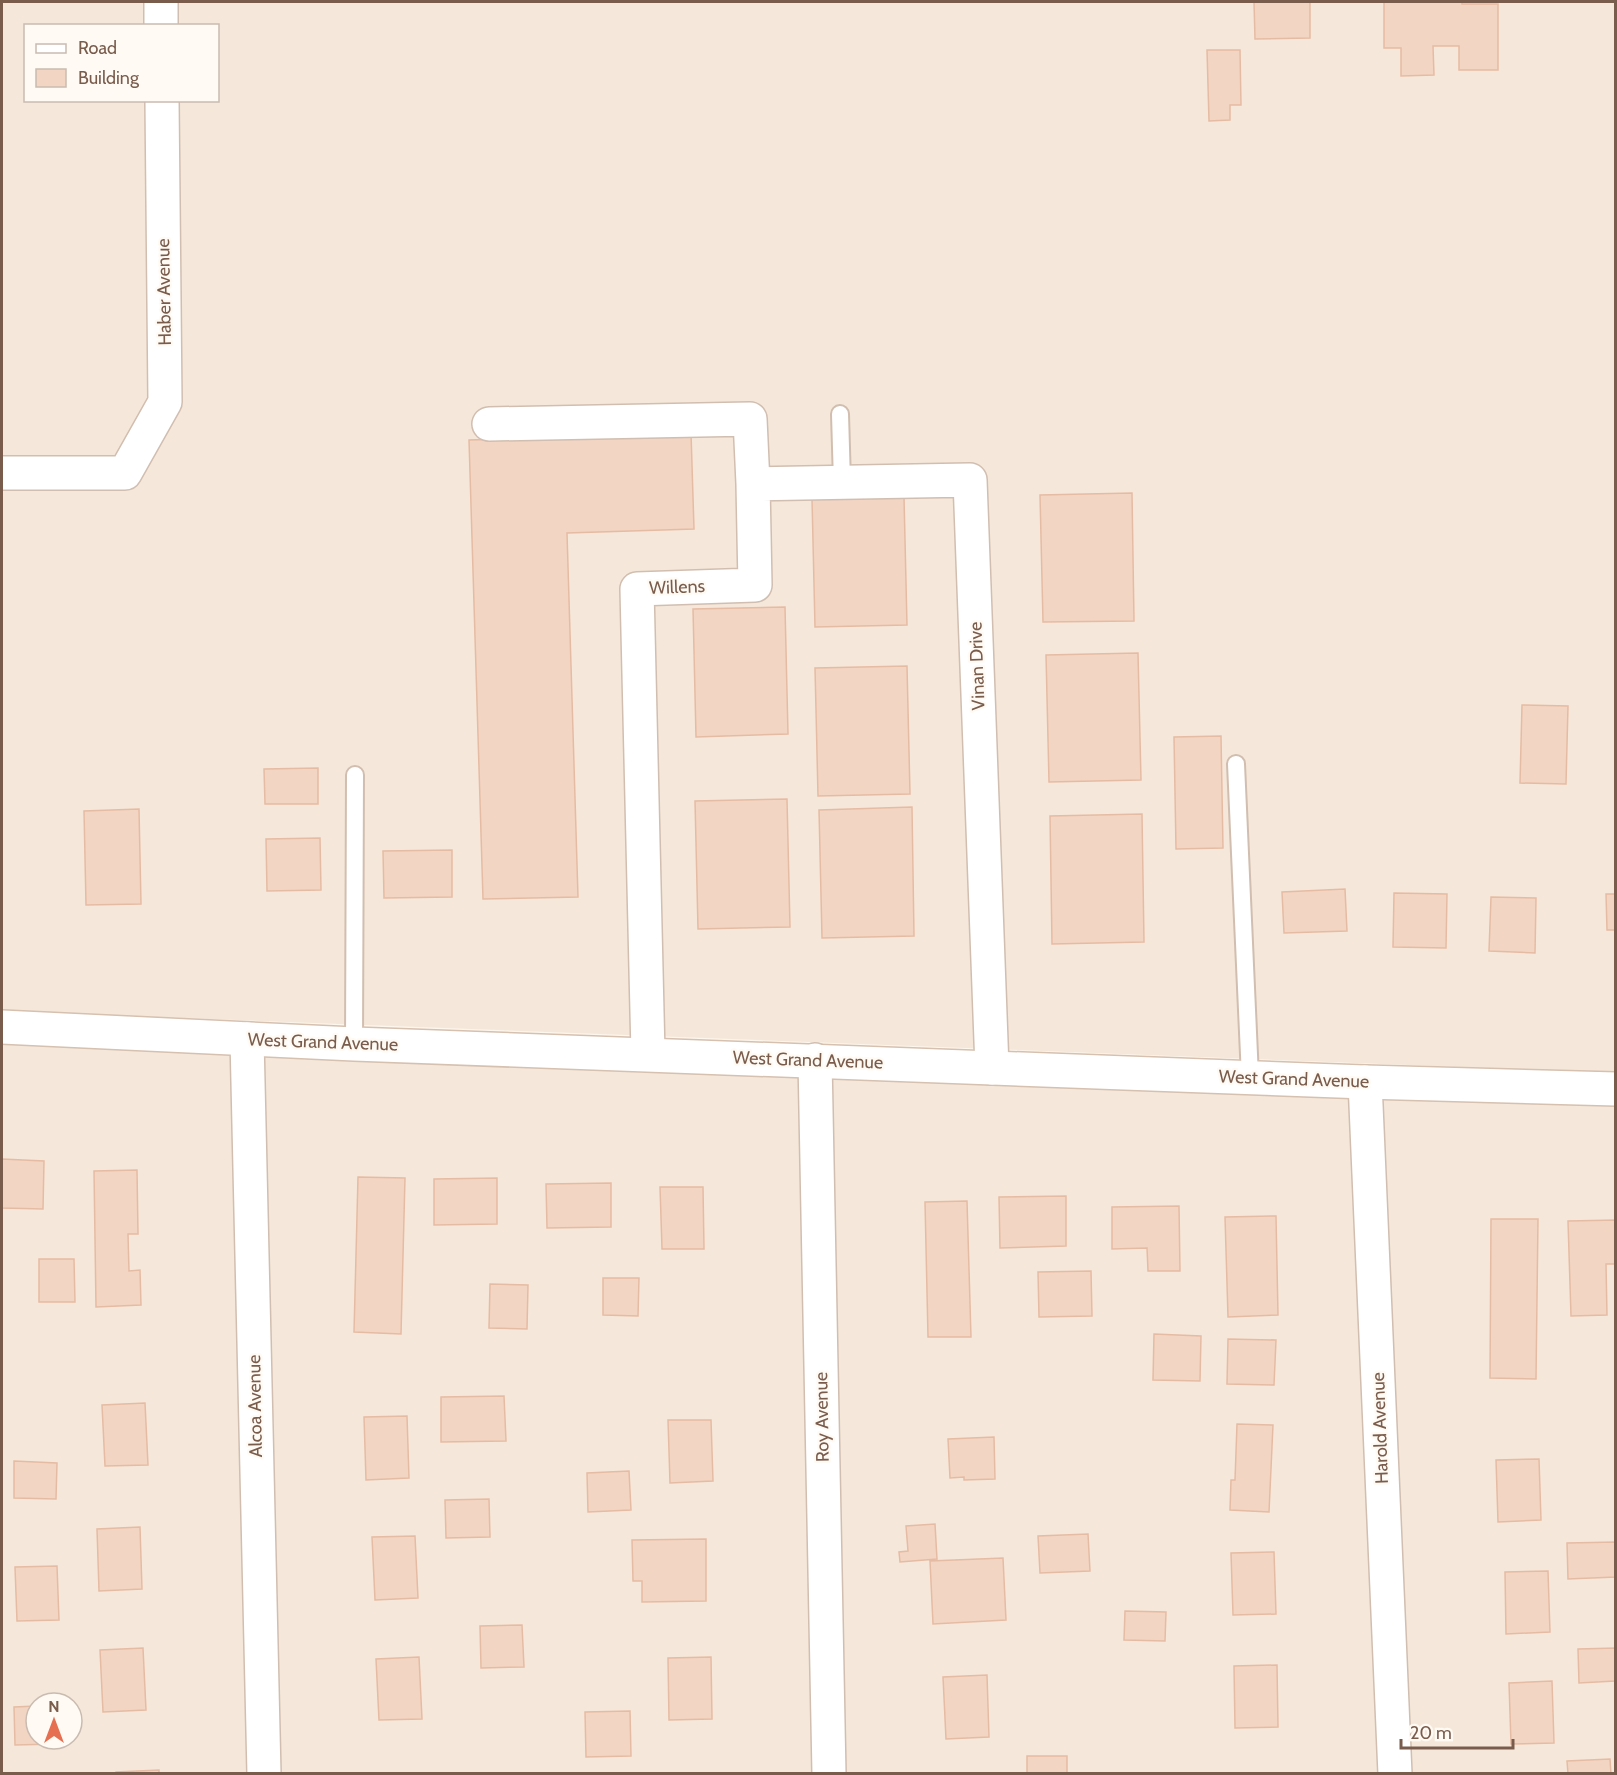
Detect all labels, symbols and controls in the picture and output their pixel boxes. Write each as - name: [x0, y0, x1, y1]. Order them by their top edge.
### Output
- legend: [24, 24, 219, 102]
- text: Road: [78, 37, 117, 59]
- text: Building: [78, 67, 140, 89]
- street label: Haber Avenue: [152, 238, 176, 346]
- street label: Willens: [649, 575, 705, 599]
- street label: Vinan Drive: [964, 621, 990, 711]
- street label: West Grand Avenue: [247, 1028, 399, 1056]
- street label: West Grand Avenue: [732, 1046, 884, 1074]
- street label: West Grand Avenue: [1218, 1065, 1370, 1093]
- street label: Alcoa Avenue: [243, 1354, 267, 1458]
- street label: Roy Avenue: [810, 1372, 834, 1462]
- street label: Harold Avenue: [1367, 1372, 1393, 1484]
- north arrow: [24, 1691, 84, 1751]
- text: N: [48, 1697, 60, 1716]
- scale bar: [1401, 1712, 1514, 1750]
- text: 20 m: [1410, 1722, 1452, 1744]

